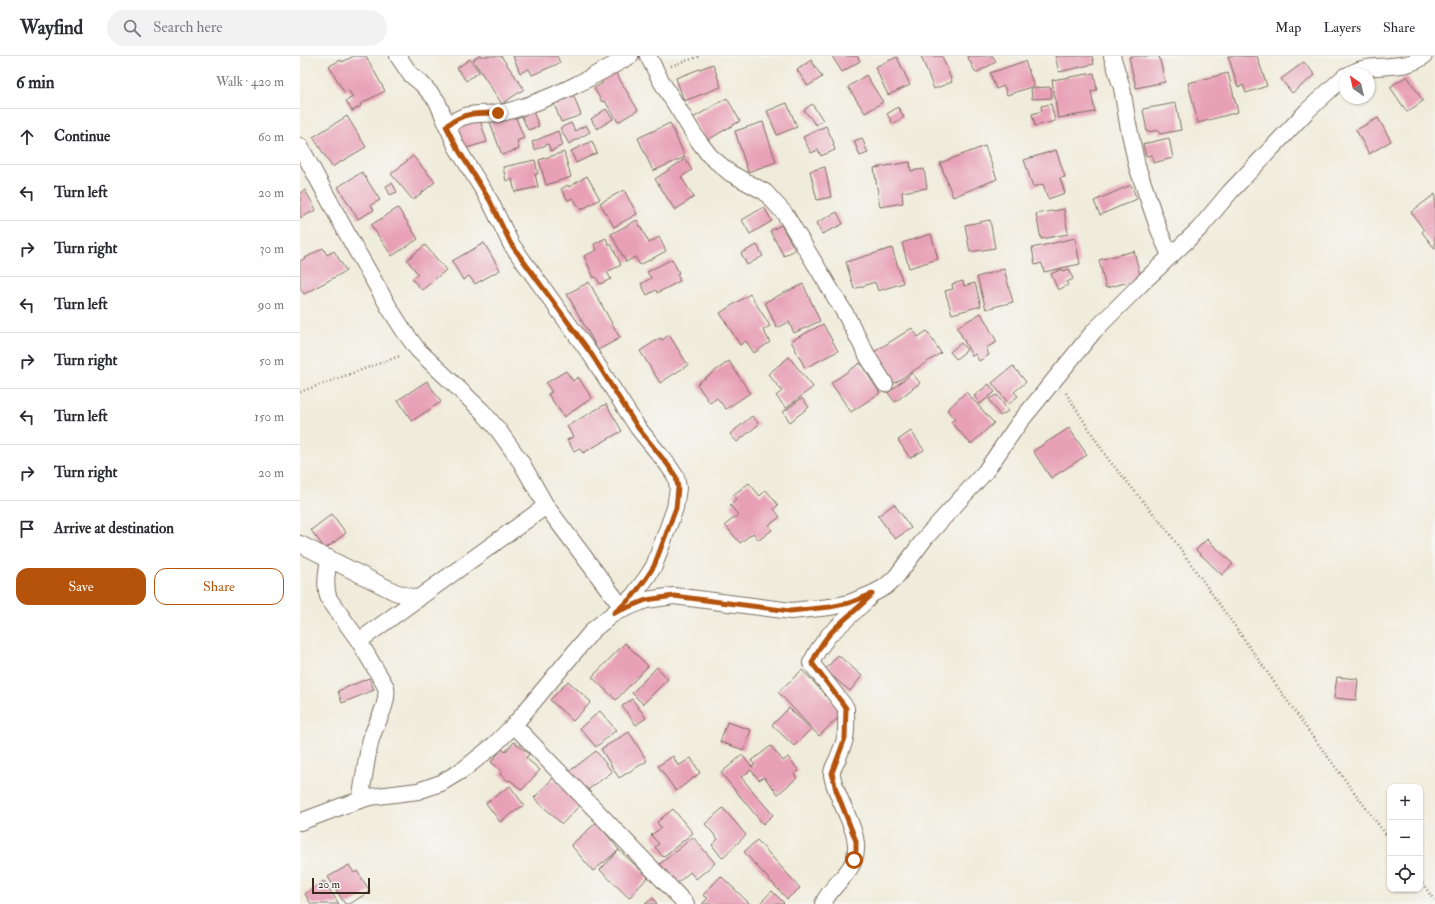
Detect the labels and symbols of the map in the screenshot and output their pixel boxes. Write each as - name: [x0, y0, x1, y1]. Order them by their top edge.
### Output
- north arrow: [1339, 68, 1375, 104]
- route end: [489, 104, 507, 122]
- route start: [845, 851, 863, 869]
- scale bar: [312, 876, 370, 895]

